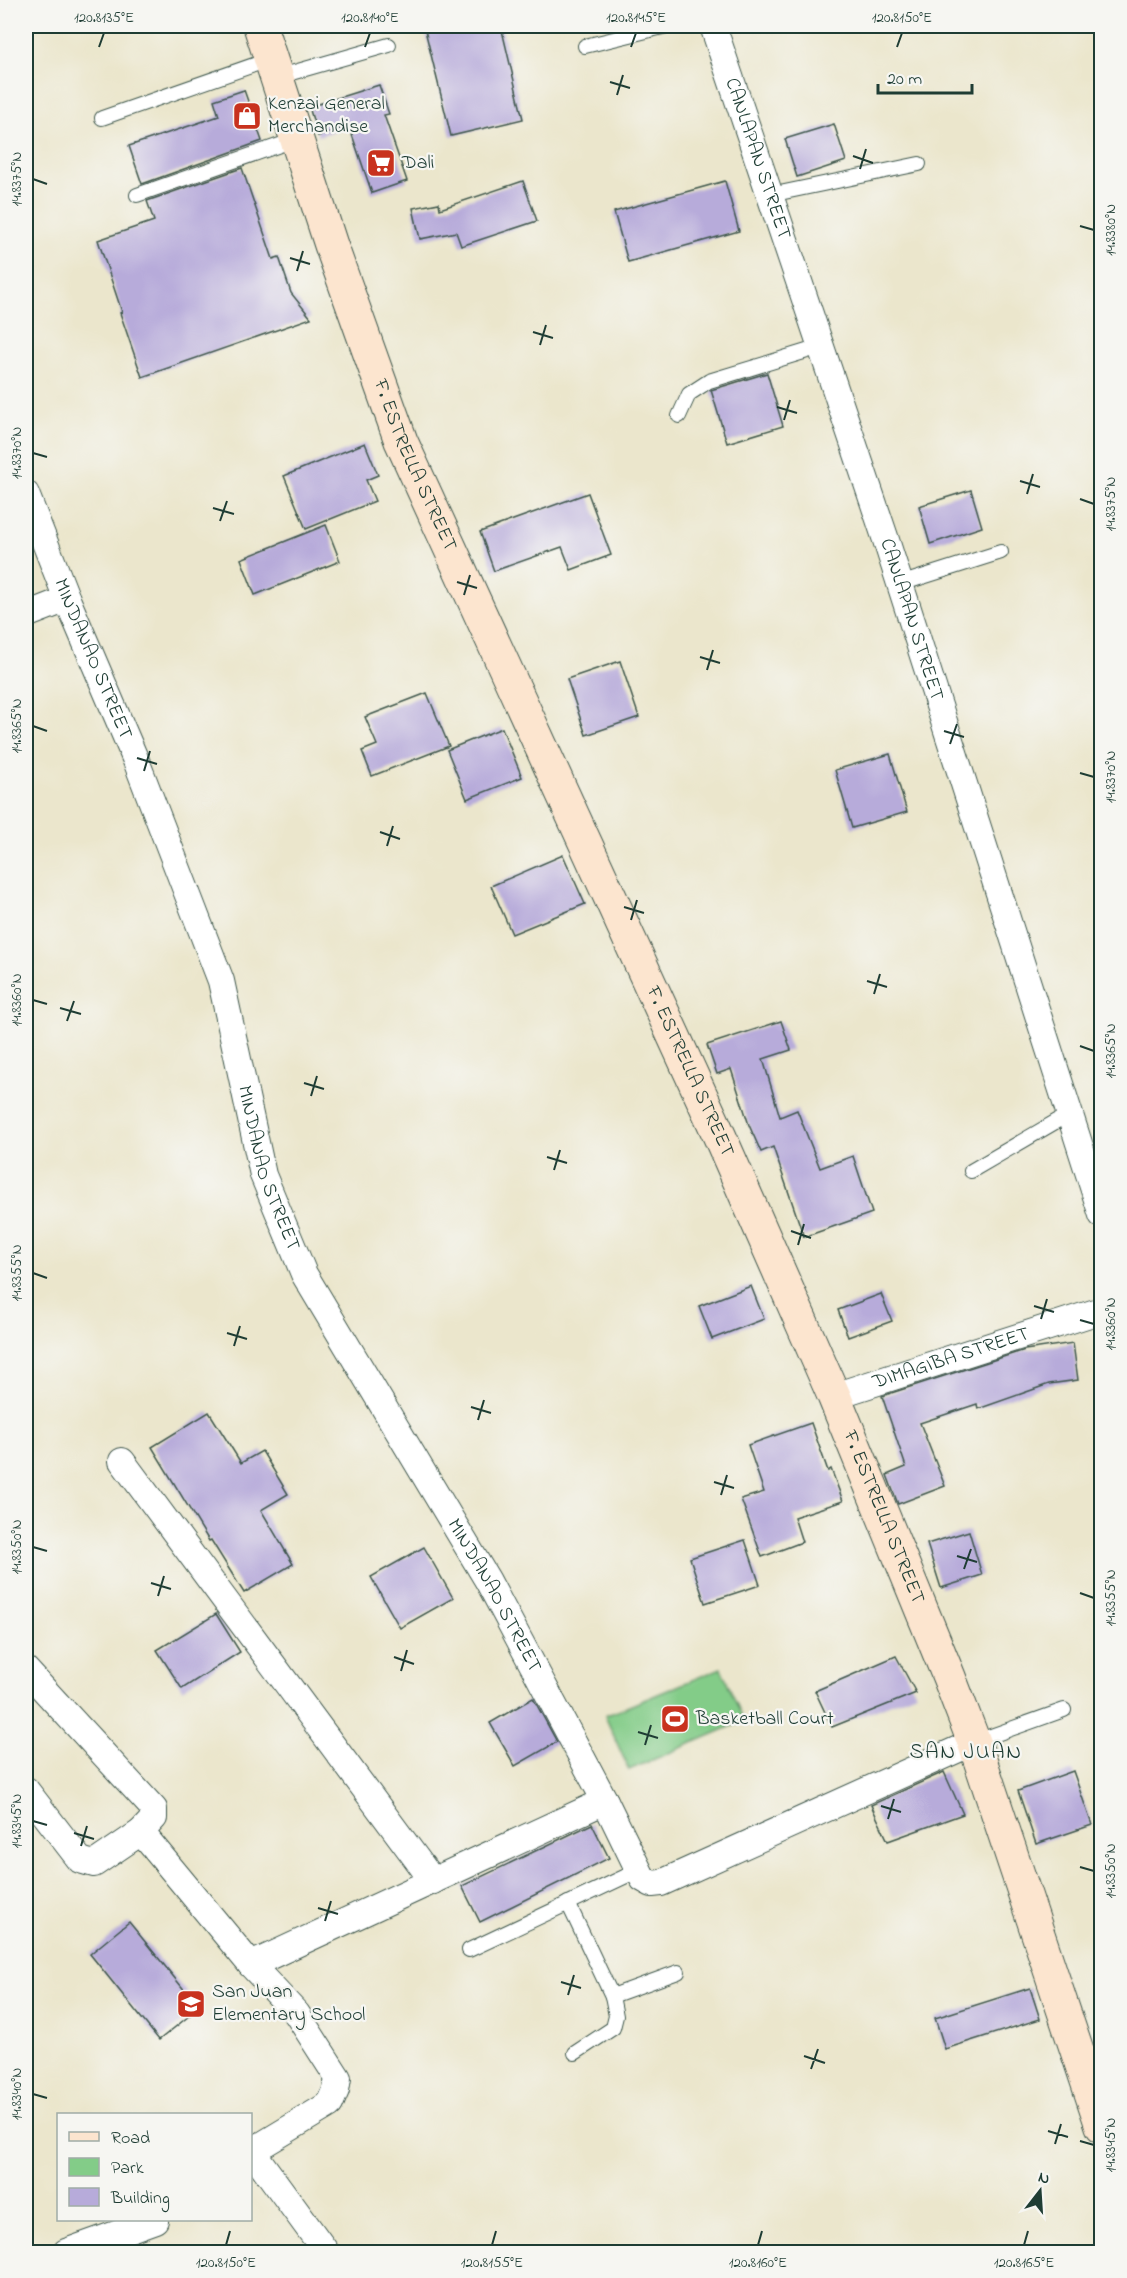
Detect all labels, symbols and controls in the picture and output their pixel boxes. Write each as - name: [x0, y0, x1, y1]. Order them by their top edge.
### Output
- text: 120.8135°E: [74, 7, 134, 29]
- text: 120.8140°E: [341, 7, 399, 29]
- text: 120.8145°E: [606, 7, 666, 29]
- text: 120.8150°E: [872, 7, 932, 29]
- scale bar: [878, 57, 972, 95]
- text: 20 m: [887, 67, 922, 93]
- street label: CANLAPAN STREET: [717, 74, 798, 243]
- place label: Kenzai General Merchandise: [268, 90, 385, 142]
- shop icon: Kenzai General Merchandise: [231, 100, 263, 132]
- supermarket icon: Dali: [365, 147, 397, 179]
- place label: Dali: [401, 149, 434, 178]
- text: 14.8375°N: [6, 152, 28, 206]
- text: 14.8380°N: [1100, 204, 1122, 256]
- street label: F. ESTRELLA STREET: [365, 374, 464, 556]
- text: 14.8370°N: [6, 427, 28, 479]
- text: 14.8375°N: [1100, 477, 1122, 531]
- street label: CANLAPAN STREET: [872, 535, 951, 705]
- street label: MINDANAO STREET: [46, 574, 140, 744]
- text: 14.8365°N: [6, 698, 28, 754]
- text: 14.8370°N: [1100, 751, 1122, 803]
- text: 14.8360°N: [6, 973, 28, 1027]
- street label: F. ESTRELLA STREET: [638, 981, 742, 1162]
- text: 14.8365°N: [1100, 1023, 1122, 1079]
- street label: MINDANAO STREET: [229, 1083, 307, 1255]
- text: 14.8355°N: [6, 1244, 28, 1302]
- text: 14.8360°N: [1100, 1297, 1122, 1351]
- street label: DIMAGIBA STREET: [868, 1320, 1033, 1397]
- street label: F. ESTRELLA STREET: [835, 1425, 932, 1608]
- street label: MINDANAO STREET: [439, 1513, 549, 1678]
- text: 14.8350°N: [6, 1519, 28, 1575]
- text: 14.8355°N: [1100, 1569, 1122, 1627]
- sports icon: Basketball Court: [659, 1703, 691, 1735]
- place label: Basketball Court: [695, 1705, 834, 1734]
- district label: SAN JUAN: [909, 1737, 1023, 1769]
- text: 14.8345°N: [6, 1794, 28, 1848]
- text: 14.8350°N: [1100, 1843, 1122, 1899]
- place label: San Juan Elementary School: [212, 1978, 365, 2030]
- school or university icon: San Juan Elementary School: [175, 1988, 207, 2020]
- text: 14.8340°N: [6, 2068, 28, 2120]
- legend: [57, 2113, 252, 2221]
- text: 14.8345°N: [1100, 2118, 1122, 2172]
- text: Road: [111, 2126, 150, 2152]
- text: Park: [111, 2156, 144, 2182]
- north arrow: [1010, 2161, 1070, 2221]
- text: N: [1035, 2166, 1053, 2192]
- text: Building: [110, 2186, 170, 2213]
- text: 120.8150°E: [196, 2252, 256, 2274]
- text: 120.8155°E: [461, 2252, 523, 2274]
- text: 120.8160°E: [729, 2252, 787, 2274]
- text: 120.8165°E: [994, 2252, 1054, 2274]

